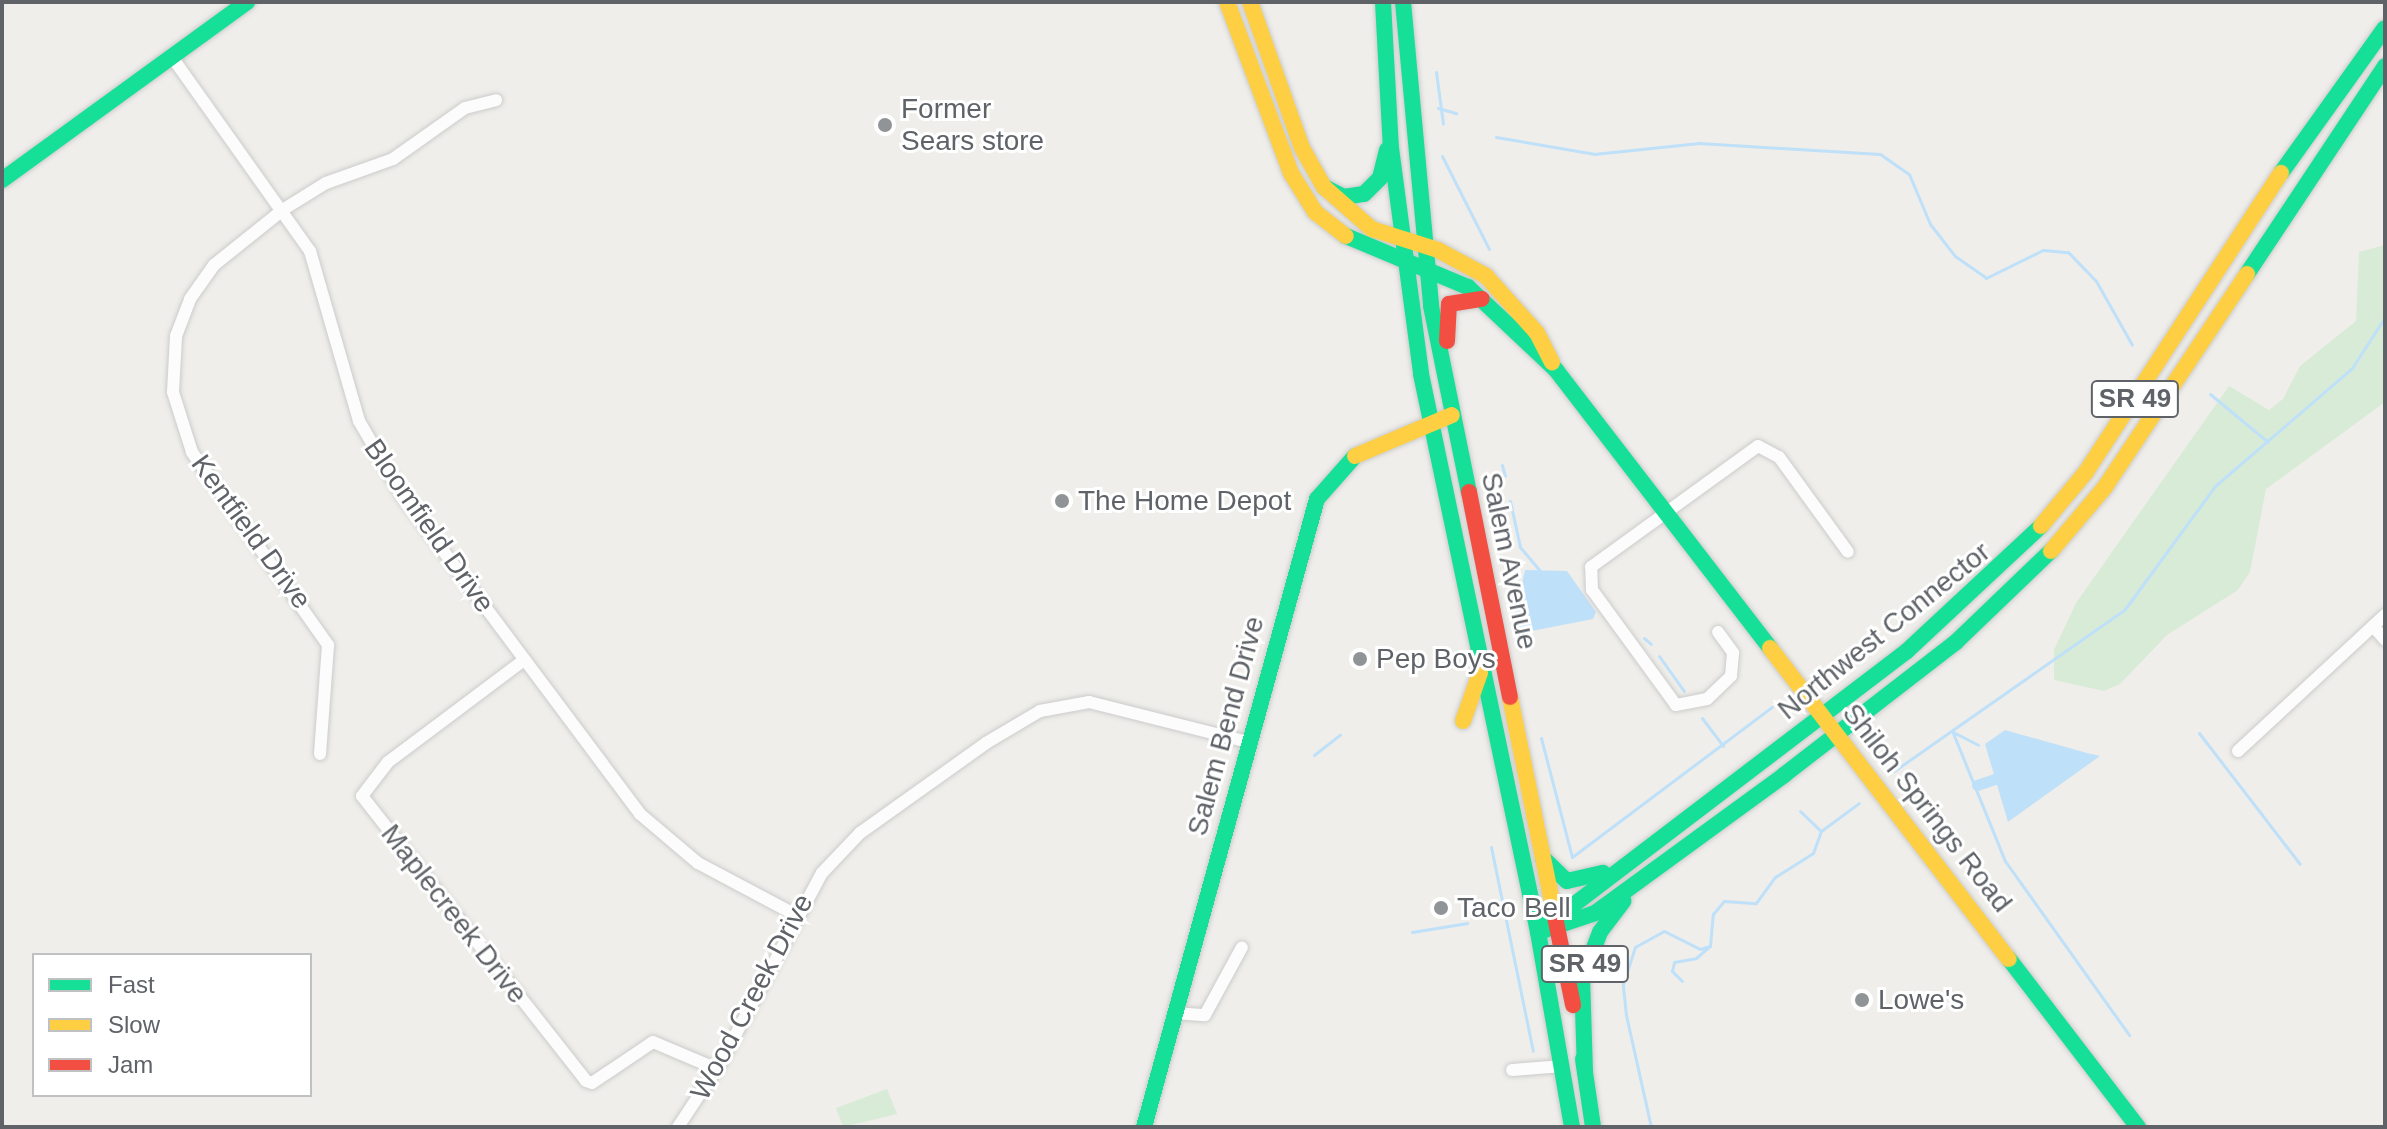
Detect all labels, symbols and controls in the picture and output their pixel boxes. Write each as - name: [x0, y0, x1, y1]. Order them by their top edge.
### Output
- place label: Former Sears store: [901, 92, 1044, 158]
- marker: Former Sears store: [876, 116, 894, 134]
- road number: SR 49: [2089, 377, 2181, 421]
- street label: Bloomfield Drive: [357, 433, 501, 619]
- street label: Kentfield Drive: [184, 448, 318, 616]
- street label: Salem Avenue: [1474, 469, 1544, 653]
- place label: The Home Depot: [1078, 484, 1291, 518]
- marker: The Home Depot: [1053, 492, 1071, 510]
- street label: Northwest Connector: [1771, 535, 1997, 727]
- street label: Salem Bend Drive: [1181, 613, 1271, 839]
- place label: Pep Boys: [1376, 642, 1496, 676]
- marker: Pep Boys: [1351, 650, 1369, 668]
- street label: Shiloh Springs Road: [1835, 697, 2019, 919]
- street label: Maplecreek Drive: [374, 818, 534, 1010]
- street label: Wood Creek Drive: [684, 888, 820, 1106]
- place label: Taco Bell: [1457, 891, 1571, 925]
- marker: Taco Bell: [1432, 899, 1450, 917]
- road number: SR 49: [1539, 942, 1631, 986]
- legend: [32, 953, 312, 1097]
- text: Fast: [108, 971, 155, 998]
- place label: Lowe's: [1878, 983, 1964, 1017]
- marker: Lowe's: [1853, 991, 1871, 1009]
- text: Slow: [108, 1011, 160, 1038]
- text: Jam: [108, 1051, 153, 1078]

